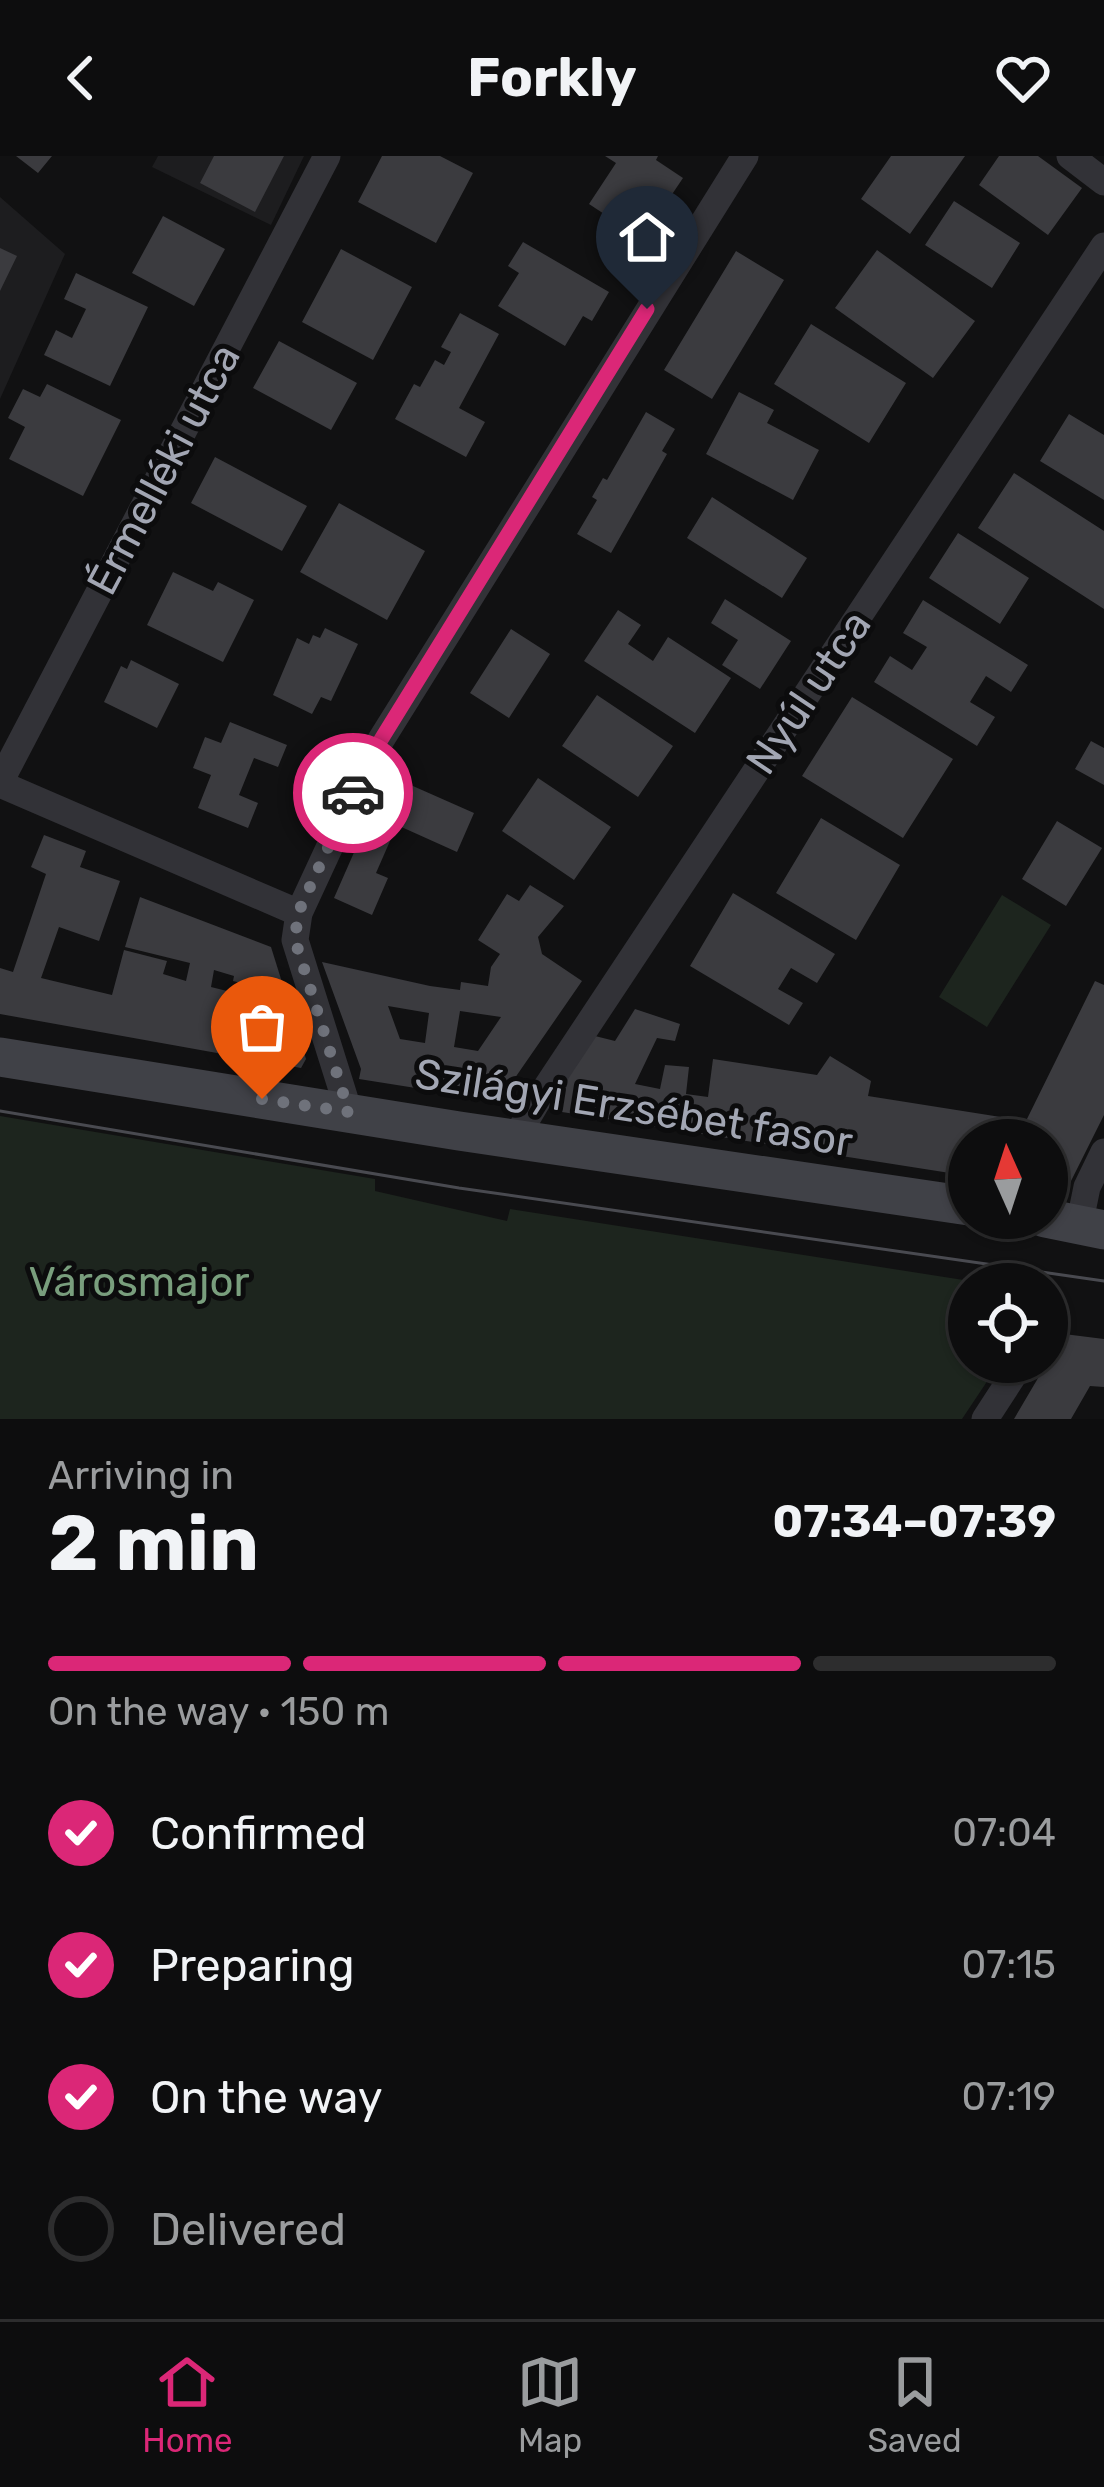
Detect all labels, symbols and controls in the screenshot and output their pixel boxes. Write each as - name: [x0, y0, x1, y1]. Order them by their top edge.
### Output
- icon: back: [48, 45, 114, 111]
- icon: heart: [990, 45, 1056, 111]
- text: Forkly: [467, 46, 637, 110]
- pin: [596, 186, 698, 309]
- icon: home: [614, 204, 680, 270]
- street label: Érmelléki utca: [77, 336, 251, 603]
- street label: Nyúl utca: [736, 601, 882, 784]
- courier: [293, 733, 413, 853]
- icon: car: [320, 760, 386, 826]
- pin: [211, 976, 313, 1099]
- icon: bag: [229, 994, 295, 1060]
- street label: Szilágyi Erzsébet fasor: [411, 1049, 856, 1167]
- north arrow: [948, 1119, 1068, 1239]
- map controls: [948, 1119, 1068, 1383]
- park label: Városmajor: [28, 1257, 250, 1307]
- button: locate: [948, 1263, 1068, 1383]
- text: Arriving in: [48, 1453, 234, 1499]
- text: 07:34–07:39: [773, 1495, 1056, 1548]
- text: 2 min: [48, 1497, 259, 1590]
- text: On the way · 150 m: [48, 1689, 389, 1735]
- icon: check: [48, 1800, 114, 1866]
- text: Confirmed: [150, 1807, 367, 1860]
- text: 07:04: [952, 1810, 1056, 1856]
- icon: check: [48, 1932, 114, 1998]
- text: Preparing: [150, 1939, 355, 1992]
- text: 07:15: [961, 1942, 1056, 1988]
- icon: check: [48, 2064, 114, 2130]
- text: On the way: [150, 2071, 383, 2124]
- text: 07:19: [961, 2074, 1056, 2120]
- text: Delivered: [150, 2203, 346, 2256]
- tab: Home: [142, 2349, 233, 2460]
- tab: Map: [517, 2349, 583, 2460]
- tab: Saved: [868, 2349, 962, 2460]

